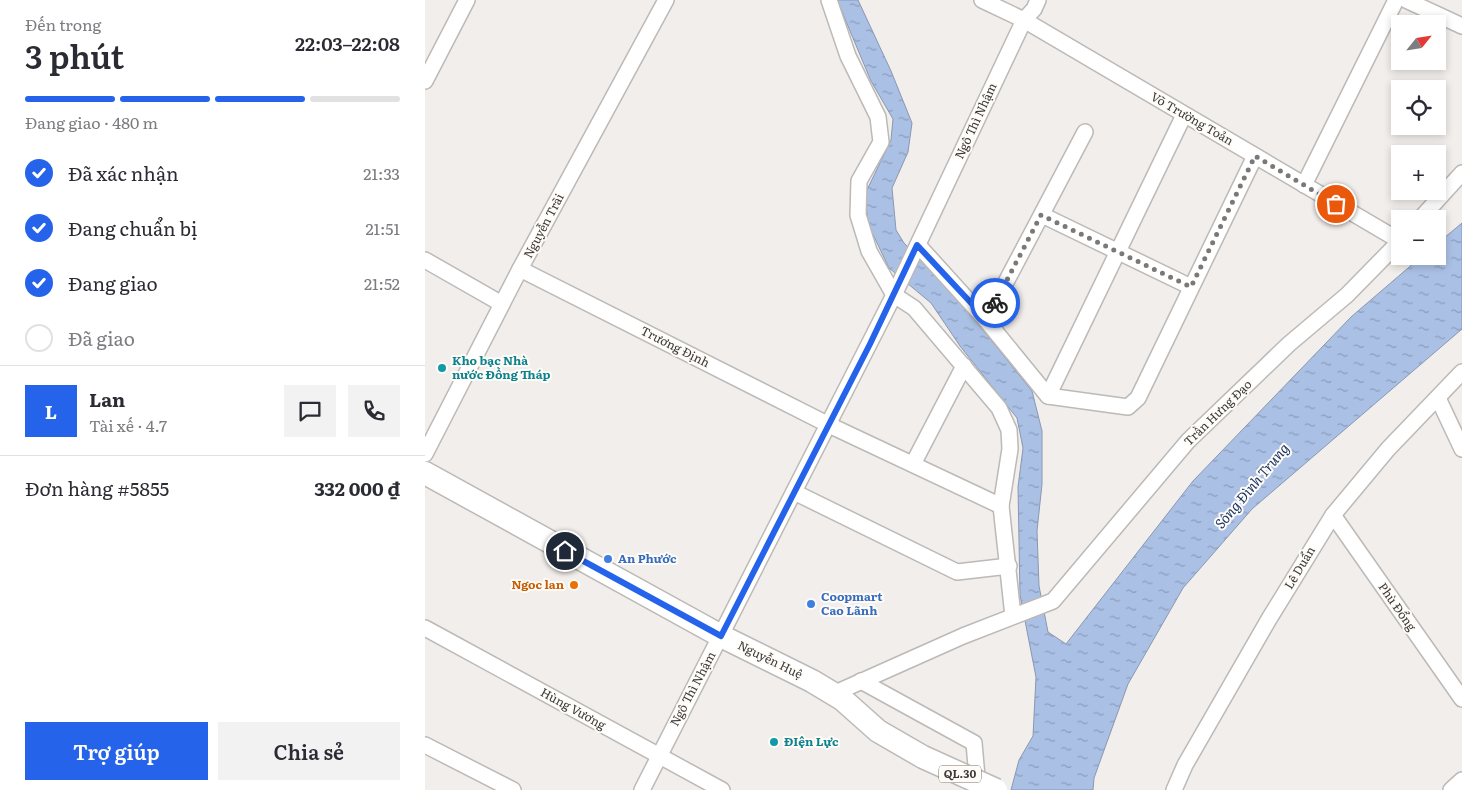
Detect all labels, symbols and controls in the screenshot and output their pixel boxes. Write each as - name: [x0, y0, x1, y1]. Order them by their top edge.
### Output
- text: Đến trong: [25, 12, 101, 36]
- north arrow: [1391, 15, 1446, 70]
- map controls: [1391, 15, 1446, 265]
- text: 22:03–22:08: [295, 29, 400, 57]
- text: 3 phút: [25, 31, 124, 79]
- street label: Ngô Thì Nhậm: [950, 79, 1001, 162]
- button: locate: [1391, 80, 1446, 135]
- street label: Võ Trường Toản: [1148, 87, 1237, 149]
- text: Đang giao · 480 m: [25, 110, 158, 134]
- button: +: [1391, 145, 1446, 200]
- icon: check: [25, 159, 53, 187]
- text: Đã xác nhận: [68, 159, 179, 187]
- text: 21:33: [363, 161, 400, 185]
- pin: [1315, 183, 1357, 225]
- street label: Nguyễn Trãi: [518, 190, 568, 261]
- icon: bag: [1322, 190, 1350, 218]
- button: −: [1391, 210, 1446, 265]
- icon: check: [25, 214, 53, 242]
- text: Đang chuẩn bị: [68, 214, 197, 242]
- text: 21:51: [365, 216, 400, 240]
- icon: check: [25, 269, 53, 297]
- text: Đang giao: [68, 269, 158, 297]
- text: 21:52: [364, 271, 400, 295]
- courier: [970, 278, 1020, 328]
- icon: bike: [981, 289, 1009, 317]
- street label: Trương Định: [638, 321, 713, 371]
- text: Đã giao: [68, 324, 135, 352]
- place label: Kho bạc Nhà nước Đồng Tháp: [452, 351, 551, 383]
- marker: Kho bạc Nhà nước Đồng Tháp: [436, 362, 448, 374]
- street label: Trần Hưng Đạo: [1179, 375, 1255, 450]
- text: Lan: [89, 385, 125, 413]
- button: chat: [284, 385, 336, 437]
- button: phone: [348, 385, 400, 437]
- text: L: [45, 397, 57, 425]
- text: Tài xế · 4.7: [89, 413, 167, 437]
- water label: Sông Đình Trung: [1209, 438, 1293, 532]
- text: Đơn hàng #5855: [25, 474, 169, 502]
- text: 332 000 ₫: [314, 474, 400, 502]
- pin: [544, 530, 586, 572]
- icon: home: [551, 537, 579, 565]
- street label: Lê Duẩn: [1279, 543, 1319, 592]
- place label: An Phước: [618, 549, 677, 567]
- marker: An Phước: [602, 553, 614, 565]
- place label: Ngoc lan: [512, 575, 565, 593]
- street label: Phù Đổng: [1374, 578, 1421, 635]
- marker: Ngoc lan: [568, 579, 580, 591]
- place label: Coopmart Cao Lãnh: [821, 587, 883, 619]
- marker: Coopmart Cao Lãnh: [805, 598, 817, 610]
- street label: Nguyễn Huệ: [735, 636, 806, 683]
- street label: Ngô Thì Nhậm: [665, 648, 720, 729]
- street label: Hùng Vương: [538, 683, 610, 734]
- button: Trợ giúp: [25, 722, 208, 780]
- button: Chia sẻ: [218, 722, 400, 780]
- place label: ĐIện Lực: [784, 732, 839, 750]
- marker: ĐIện Lực: [768, 736, 780, 748]
- road number: QL.30: [939, 766, 981, 782]

